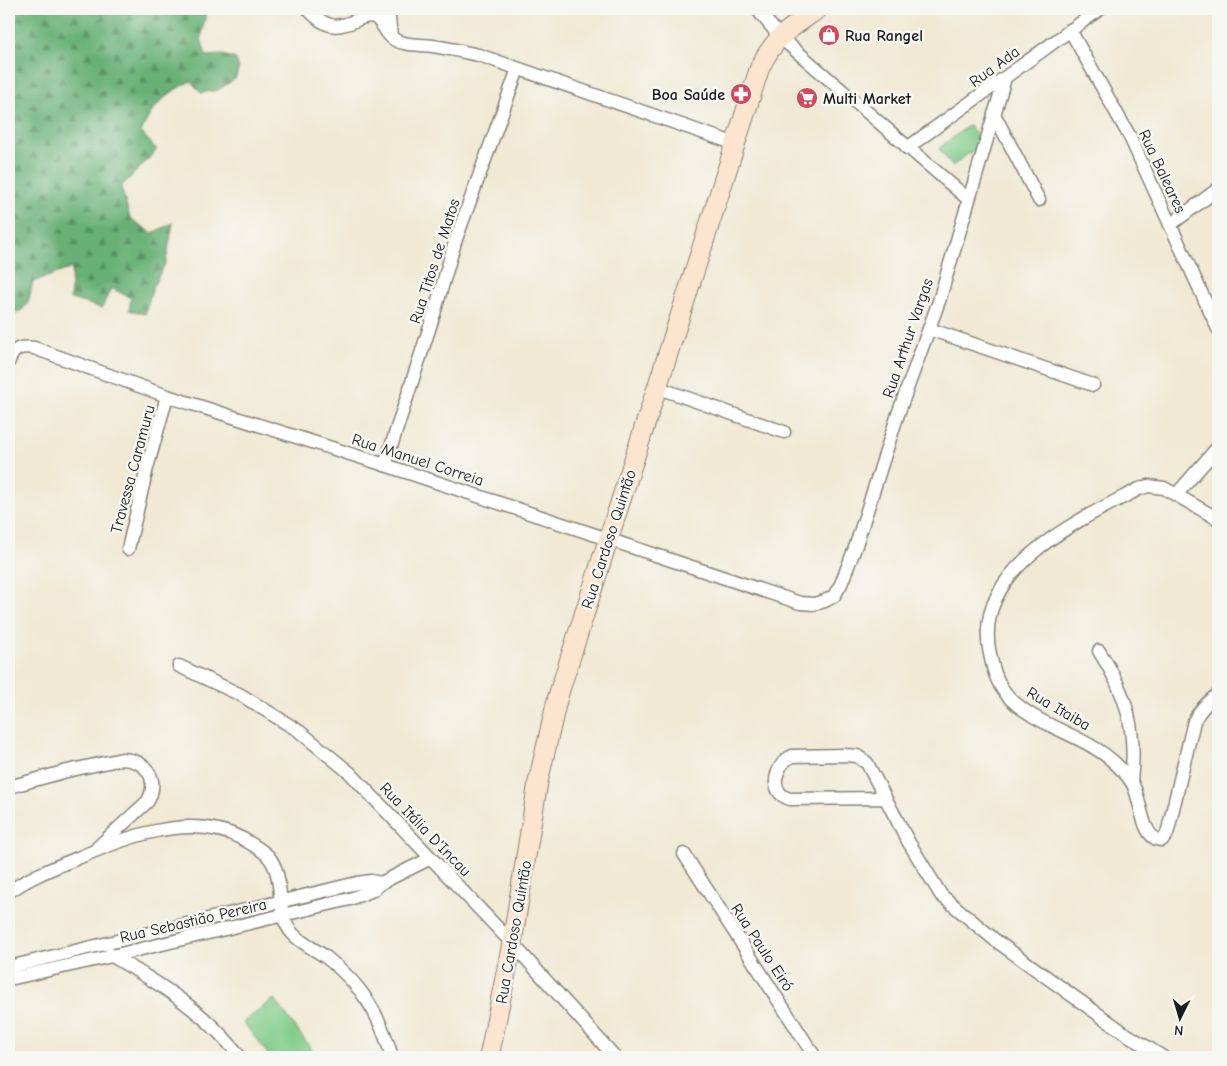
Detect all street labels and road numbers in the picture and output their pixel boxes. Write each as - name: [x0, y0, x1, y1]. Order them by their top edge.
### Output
- street label: Rua Ada: [966, 43, 1023, 91]
- street label: Rua Baleares: [1135, 127, 1189, 216]
- street label: Rua Titos de Matos: [406, 196, 464, 326]
- street label: Rua Arthur Vargas: [879, 276, 937, 400]
- street label: Travessa Caramuru: [107, 403, 159, 535]
- street label: Rua Manuel Correia: [350, 430, 486, 490]
- street label: Rua Cardoso Quintão: [578, 467, 640, 611]
- street label: Rua Itaiba: [1024, 683, 1093, 734]
- street label: Rua Itália D'Incau: [376, 779, 475, 880]
- street label: Rua Cardoso Quintão: [493, 859, 535, 1005]
- street label: Rua Sebastião Pereira: [118, 895, 268, 947]
- street label: Rua Paulo Eiró: [727, 900, 797, 995]

